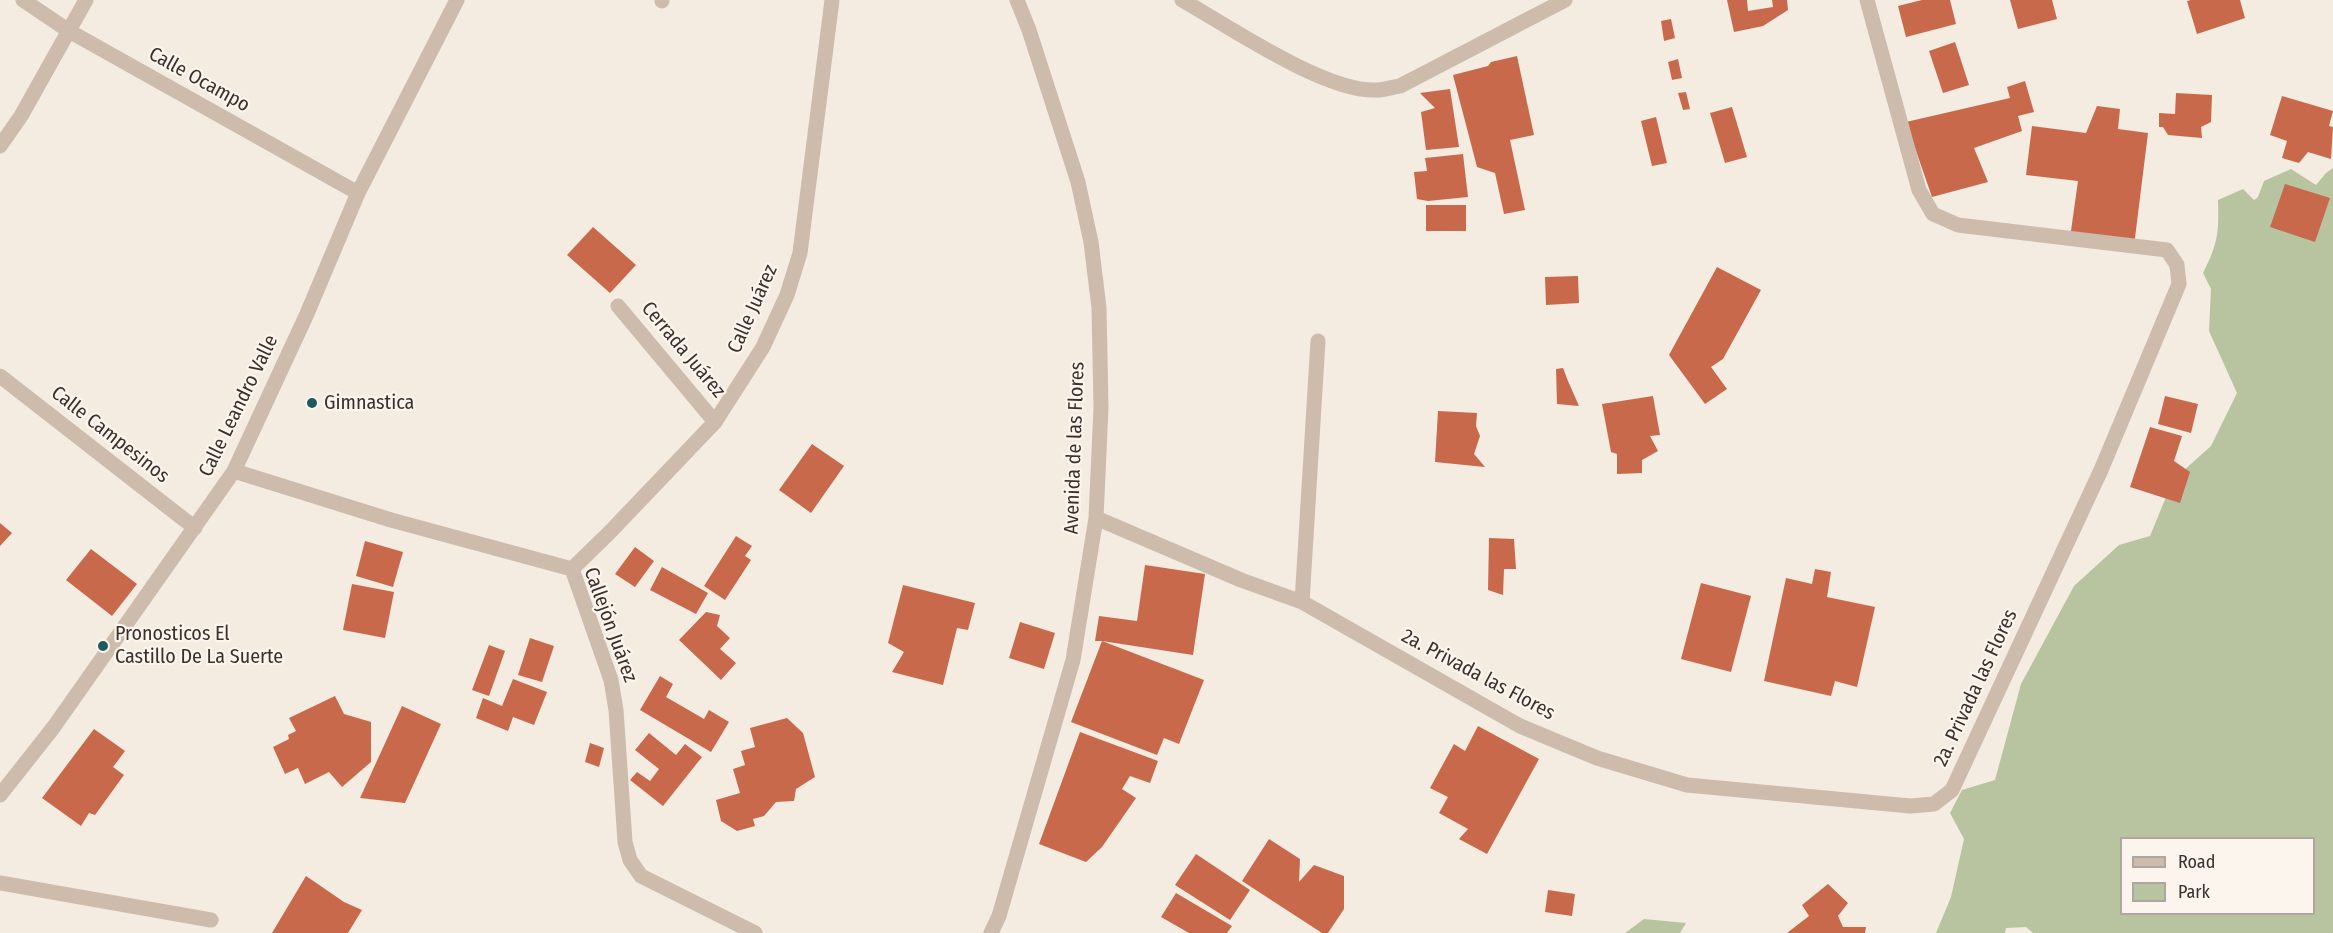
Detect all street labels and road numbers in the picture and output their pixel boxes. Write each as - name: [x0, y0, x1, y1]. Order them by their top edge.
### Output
- street label: Calle Ocampo: [144, 42, 254, 118]
- street label: Calle Juárez: [723, 261, 783, 357]
- street label: Cerrada Juárez: [636, 297, 730, 403]
- street label: Calle Leandro Valle: [194, 331, 284, 481]
- street label: Avenida de las Flores: [1060, 361, 1090, 535]
- street label: Calle Campesinos: [46, 381, 174, 489]
- street label: Callejón Juárez: [578, 564, 642, 686]
- street label: 2a. Privada las Flores: [1929, 606, 2023, 770]
- street label: 2a. Privada las Flores: [1397, 624, 1559, 726]

